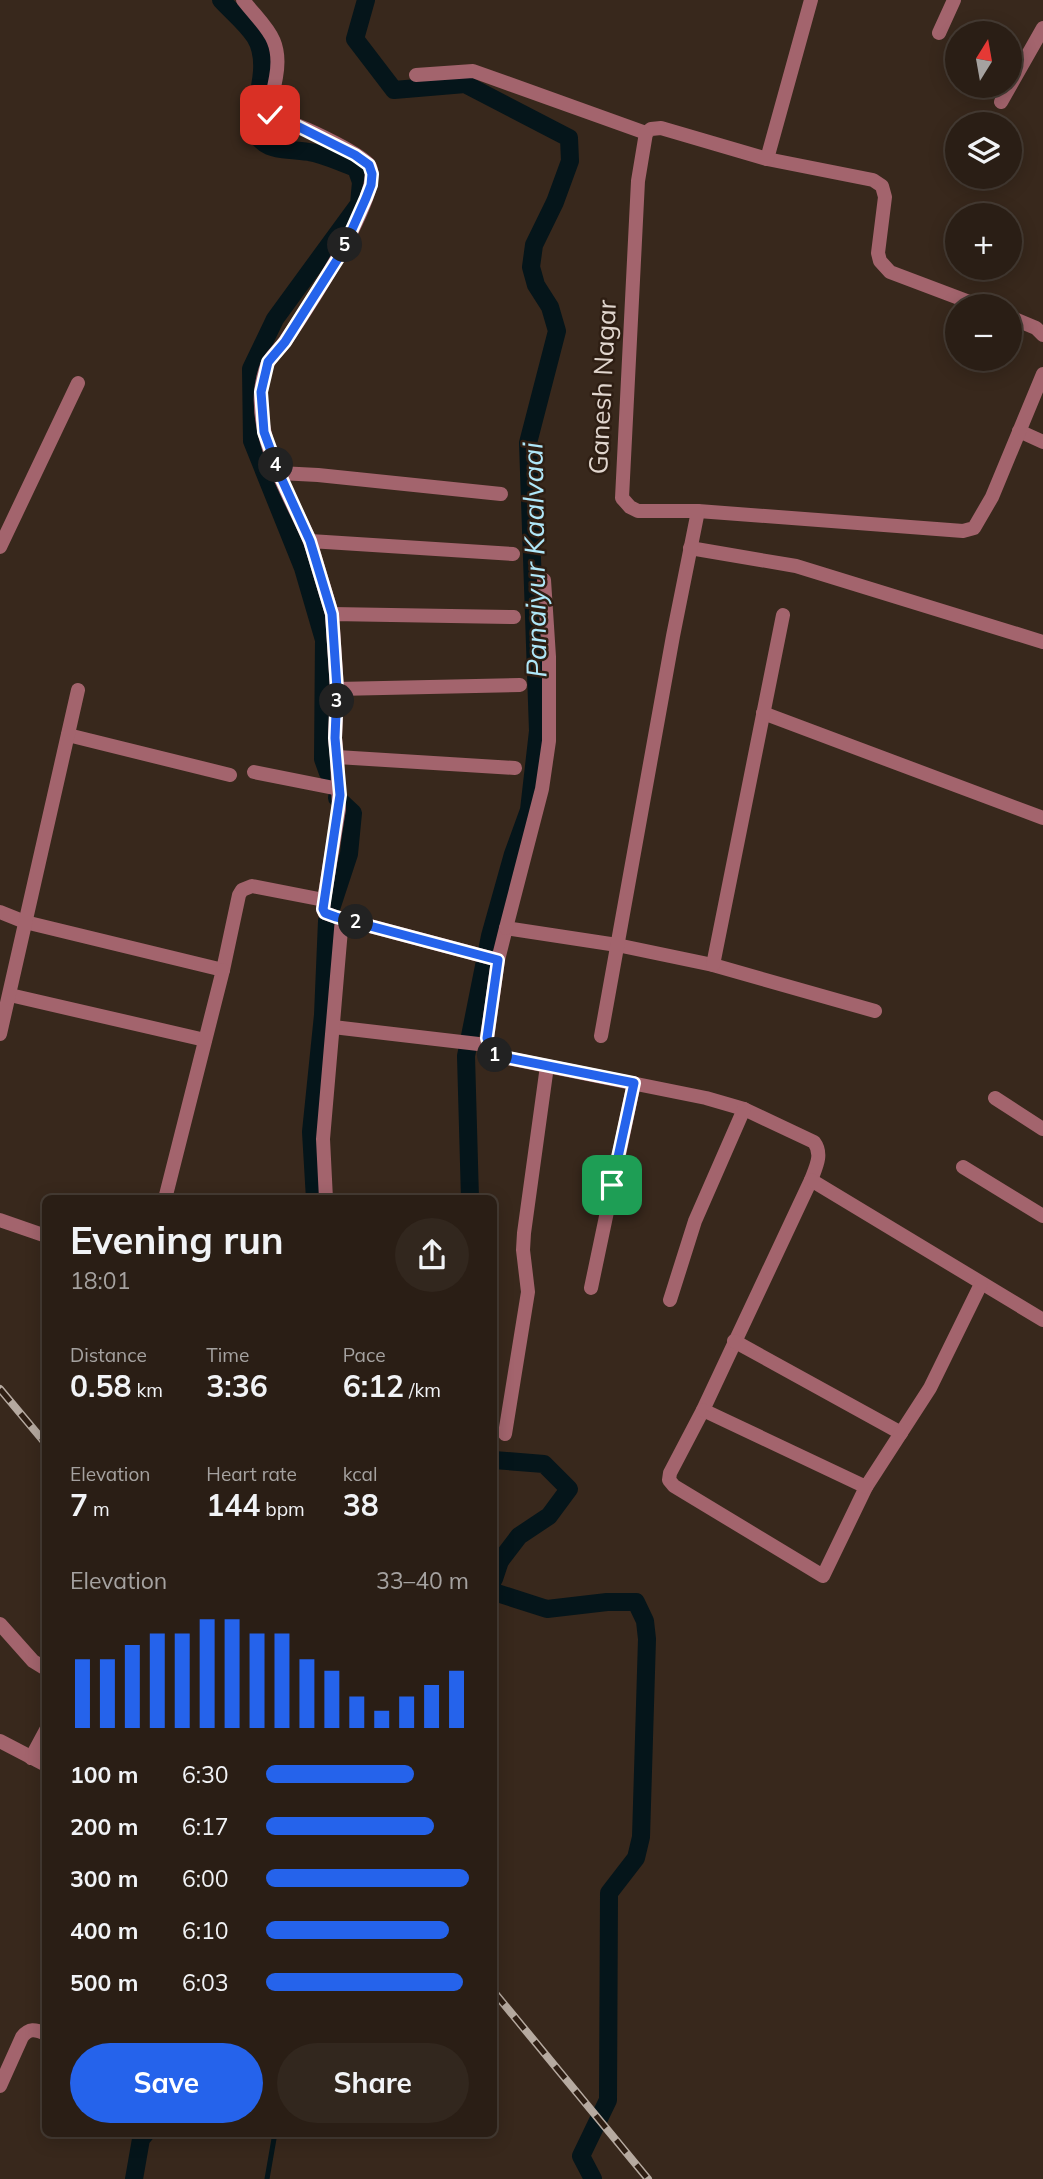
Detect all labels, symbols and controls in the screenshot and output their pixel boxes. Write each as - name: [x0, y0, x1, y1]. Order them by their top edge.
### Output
- north arrow: [945, 21, 1022, 98]
- map controls: [945, 21, 1022, 371]
- pin: [240, 85, 300, 145]
- icon: check: [251, 96, 289, 134]
- button: layers: [945, 112, 1022, 189]
- button: +: [945, 203, 1022, 280]
- pin: 5: [328, 228, 362, 262]
- text: 5: [339, 232, 350, 256]
- button: −: [945, 294, 1022, 371]
- street label: Ganesh Nagar: [581, 298, 623, 475]
- water label: Panaiyur Kaalvaai: [514, 442, 554, 678]
- pin: 4: [258, 448, 294, 482]
- text: 4: [270, 452, 281, 476]
- pin: 3: [320, 684, 354, 718]
- text: 3: [331, 688, 342, 712]
- pin: 2: [338, 904, 374, 940]
- text: 2: [350, 909, 361, 933]
- pin: 1: [477, 1038, 512, 1072]
- text: 1: [489, 1042, 500, 1066]
- pin: [582, 1155, 642, 1215]
- icon: arrive: [593, 1166, 631, 1204]
- text: Evening run: [70, 1216, 284, 1264]
- button: share: [395, 1218, 469, 1292]
- text: 18:01: [70, 1266, 130, 1295]
- text: Distance: [70, 1343, 147, 1367]
- text: Time: [206, 1343, 249, 1367]
- text: Pace: [343, 1343, 386, 1367]
- text: 0.58: [70, 1367, 131, 1405]
- text: 3:36: [206, 1367, 268, 1405]
- text: 6:12: [343, 1367, 404, 1405]
- text: km: [131, 1378, 163, 1402]
- text: /km: [404, 1378, 441, 1402]
- text: Elevation: [70, 1462, 150, 1486]
- text: Heart rate: [206, 1462, 297, 1486]
- text: kcal: [343, 1462, 377, 1486]
- text: 7: [70, 1486, 88, 1524]
- text: 144: [206, 1486, 260, 1524]
- text: 38: [343, 1486, 379, 1524]
- text: m: [88, 1497, 110, 1521]
- text: bpm: [260, 1497, 305, 1521]
- text: Elevation: [70, 1566, 167, 1595]
- text: 33–40 m: [376, 1566, 469, 1595]
- text: 100 m: [70, 1760, 138, 1789]
- text: 6:30: [182, 1760, 229, 1789]
- text: 200 m: [70, 1812, 138, 1841]
- text: 6:17: [182, 1812, 229, 1841]
- text: 300 m: [70, 1864, 138, 1893]
- text: 6:00: [182, 1864, 229, 1893]
- text: 400 m: [70, 1916, 138, 1945]
- text: 6:10: [182, 1916, 229, 1945]
- text: 500 m: [70, 1968, 138, 1997]
- text: 6:03: [182, 1968, 229, 1997]
- button: Save: [70, 2043, 263, 2123]
- button: Share: [277, 2043, 469, 2123]

